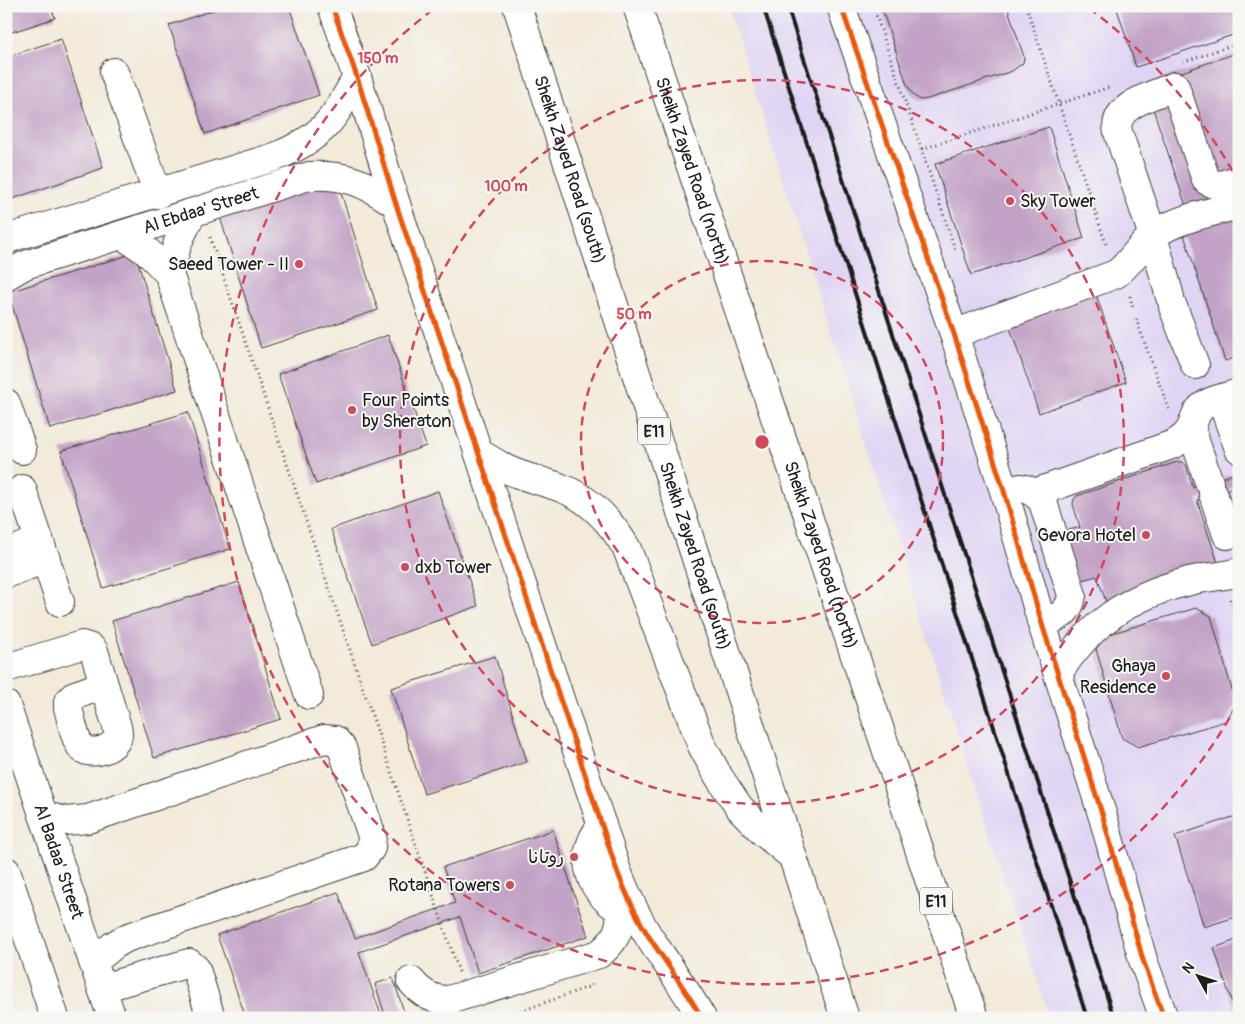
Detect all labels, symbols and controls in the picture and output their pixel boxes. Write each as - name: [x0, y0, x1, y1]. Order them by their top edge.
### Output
- text: 150 m: [358, 49, 398, 68]
- street label: Sheikh Zayed Road (south): [528, 73, 611, 267]
- street label: Sheikh Zayed Road (north): [650, 74, 734, 268]
- text: 100 m: [485, 177, 527, 196]
- street label: Al Ebdaa' Street: [140, 181, 262, 239]
- place label: Sky Tower: [1020, 190, 1096, 213]
- marker: Sky Tower: [1004, 195, 1016, 207]
- place label: Saeed Tower - II: [168, 253, 289, 276]
- marker: Saeed Tower - II: [293, 258, 305, 270]
- text: 50 m: [617, 305, 651, 324]
- place label: Four Points by Sheraton: [362, 389, 451, 433]
- marker: Four Points by Sheraton: [346, 404, 358, 416]
- road number: E11: [638, 418, 670, 444]
- centre of rings: [753, 433, 771, 451]
- street label: Sheikh Zayed Road (north): [779, 458, 863, 652]
- street label: Sheikh Zayed Road (south): [653, 459, 736, 653]
- place label: Gevora Hotel: [1037, 524, 1136, 547]
- marker: Gevora Hotel: [1140, 529, 1152, 541]
- place label: dxb Tower: [415, 556, 492, 579]
- marker: dxb Tower: [399, 561, 411, 573]
- place label: Ghaya Residence: [1080, 655, 1156, 699]
- marker: Ghaya Residence: [1160, 670, 1172, 682]
- street label: Al Badaa' Street: [28, 801, 89, 923]
- place label: روتانا: [528, 846, 564, 869]
- marker: روتانا: [568, 851, 580, 863]
- place label: Rotana Towers: [388, 874, 500, 897]
- marker: Rotana Towers: [504, 879, 516, 891]
- road number: E11: [920, 888, 952, 914]
- north arrow: [1172, 952, 1222, 1002]
- text: N: [1179, 959, 1198, 977]

